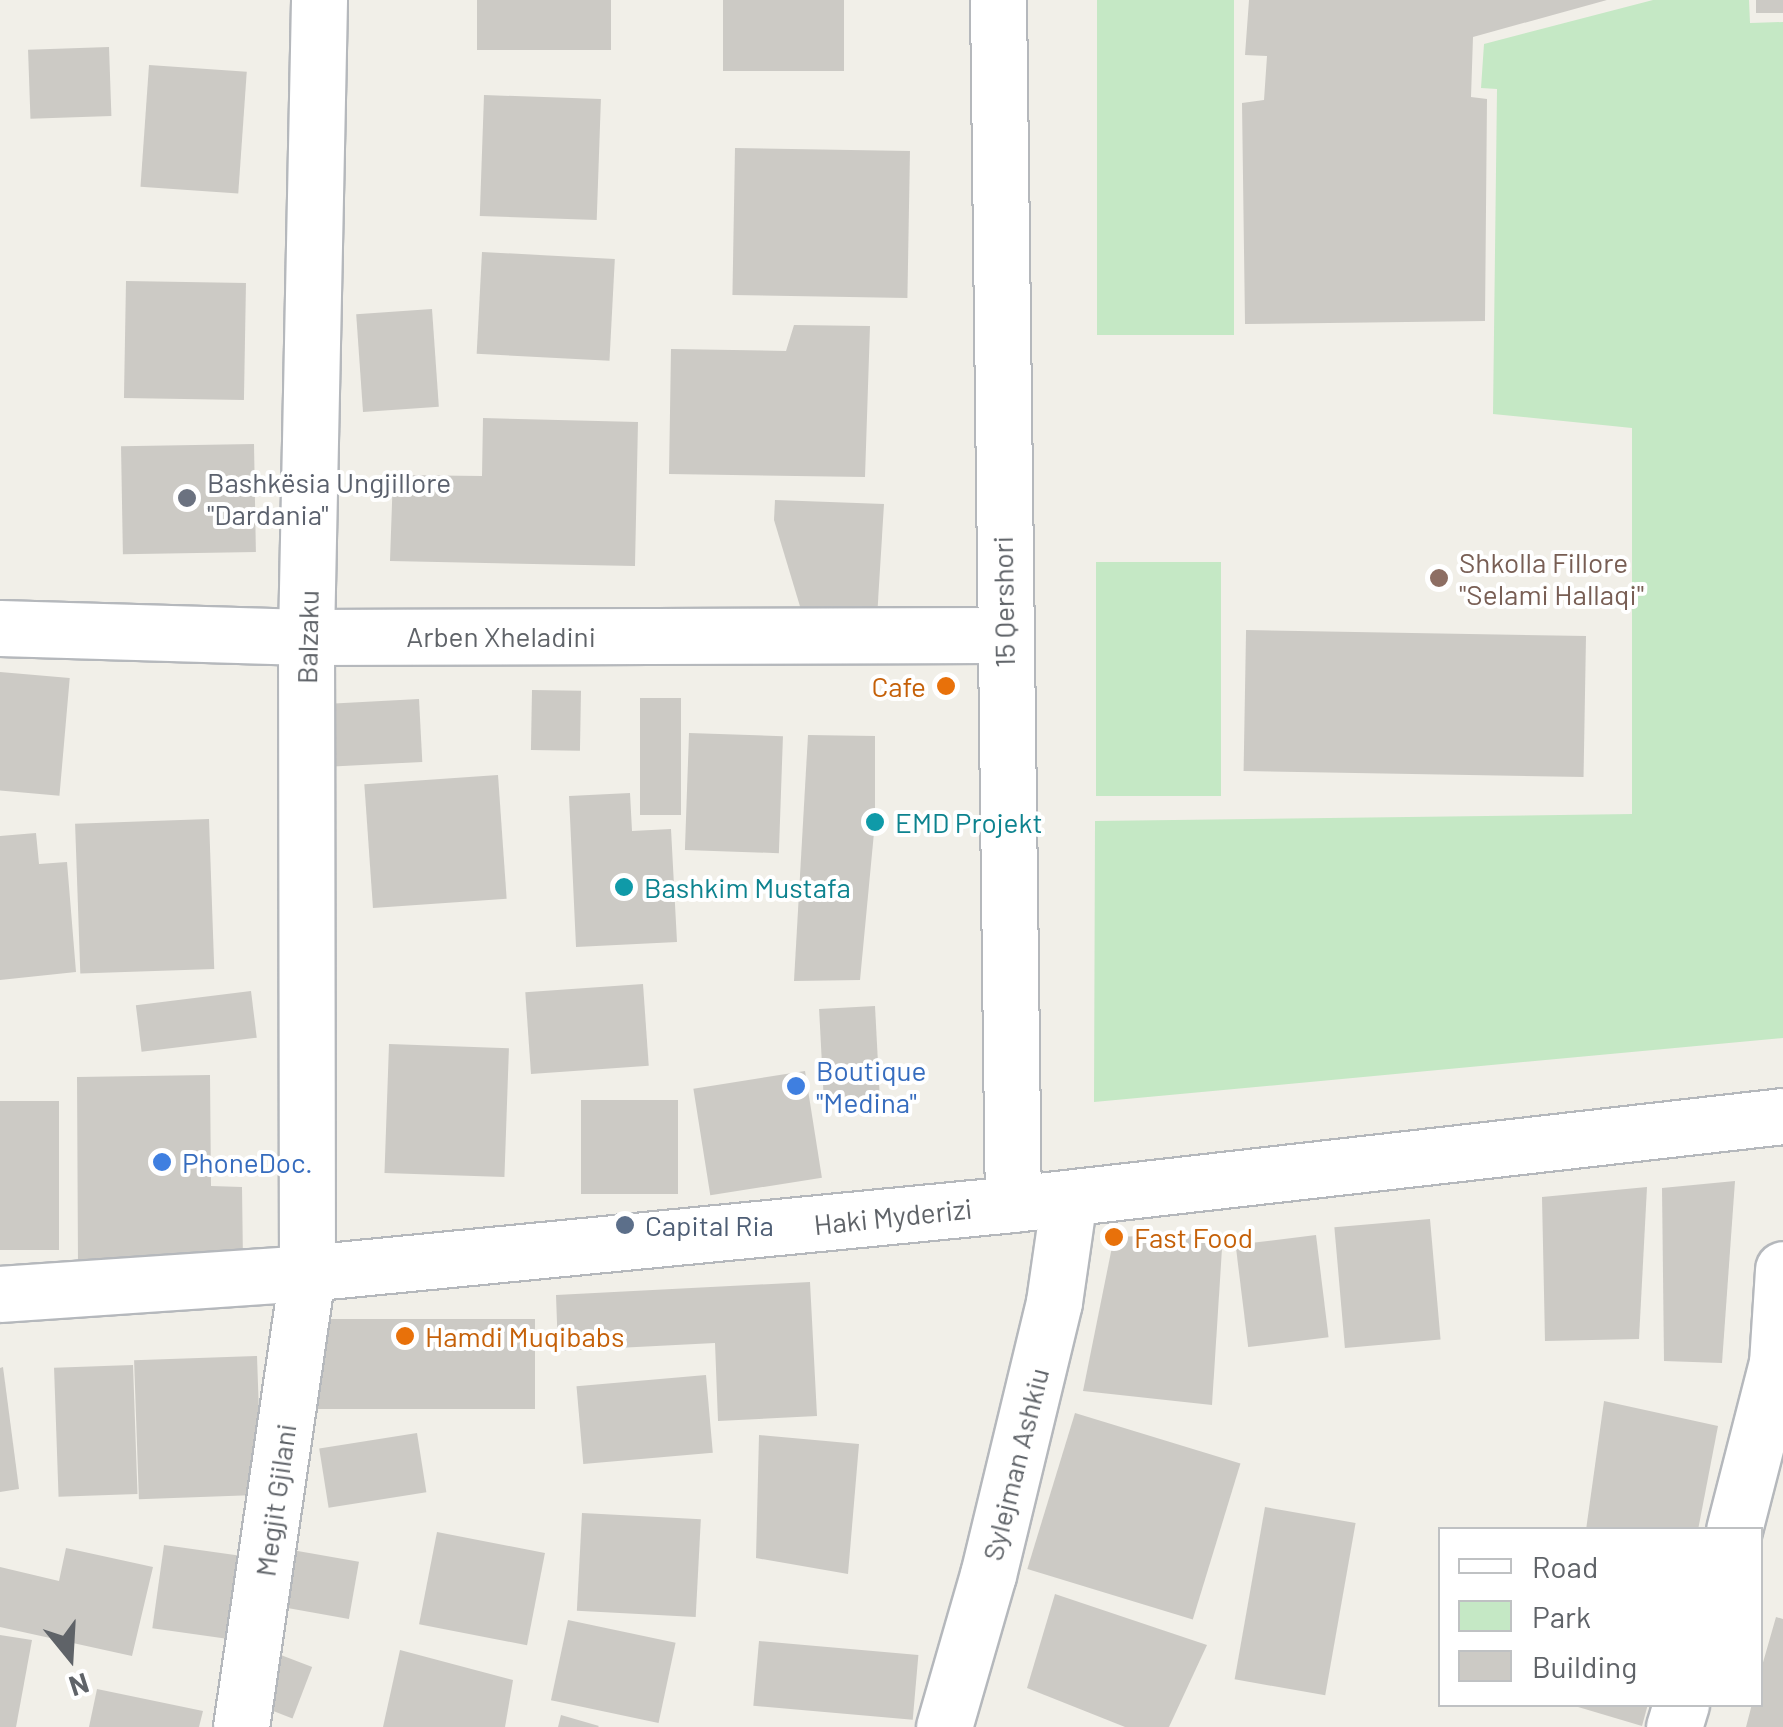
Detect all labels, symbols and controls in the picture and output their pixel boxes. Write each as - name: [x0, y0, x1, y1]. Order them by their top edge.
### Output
- place label: Bashkësia Ungjillore "Dardania": [207, 465, 451, 531]
- marker: Bashkësia Ungjillore "Dardania": [176, 487, 198, 509]
- street label: 15 Qershori: [985, 536, 1021, 668]
- place label: Shkolla Fillore "Selami Hallaqi": [1459, 545, 1644, 611]
- marker: Shkolla Fillore "Selami Hallaqi": [1428, 567, 1450, 589]
- street label: Balzaku: [289, 590, 325, 684]
- street label: Arben Xheladini: [406, 619, 596, 653]
- place label: Cafe: [871, 669, 926, 703]
- marker: Cafe: [935, 675, 957, 697]
- place label: EMD Projekt: [895, 805, 1043, 839]
- marker: EMD Projekt: [864, 811, 886, 833]
- place label: Bashkim Mustafa: [644, 870, 851, 904]
- marker: Bashkim Mustafa: [613, 876, 635, 898]
- place label: Boutique "Medina": [816, 1053, 927, 1119]
- marker: Boutique "Medina": [785, 1075, 807, 1097]
- place label: PhoneDoc.: [182, 1145, 313, 1179]
- marker: PhoneDoc.: [151, 1151, 173, 1173]
- street label: Haki Myderizi: [812, 1191, 974, 1241]
- place label: Capital Ria: [645, 1208, 774, 1242]
- marker: Capital Ria: [614, 1214, 636, 1236]
- place label: Fast Food: [1134, 1220, 1253, 1254]
- marker: Fast Food: [1103, 1226, 1125, 1248]
- place label: Hamdi Muqibabs: [425, 1319, 625, 1353]
- marker: Hamdi Muqibabs: [394, 1325, 416, 1347]
- street label: Sylejman Ashkiu: [975, 1364, 1055, 1564]
- street label: Megjit Gjilani: [248, 1421, 302, 1579]
- legend: [1438, 1527, 1763, 1707]
- text: Road: [1532, 1548, 1598, 1584]
- text: Park: [1532, 1598, 1591, 1634]
- north arrow: [20, 1607, 120, 1707]
- text: Building: [1532, 1648, 1637, 1684]
- text: N: [65, 1666, 93, 1705]

